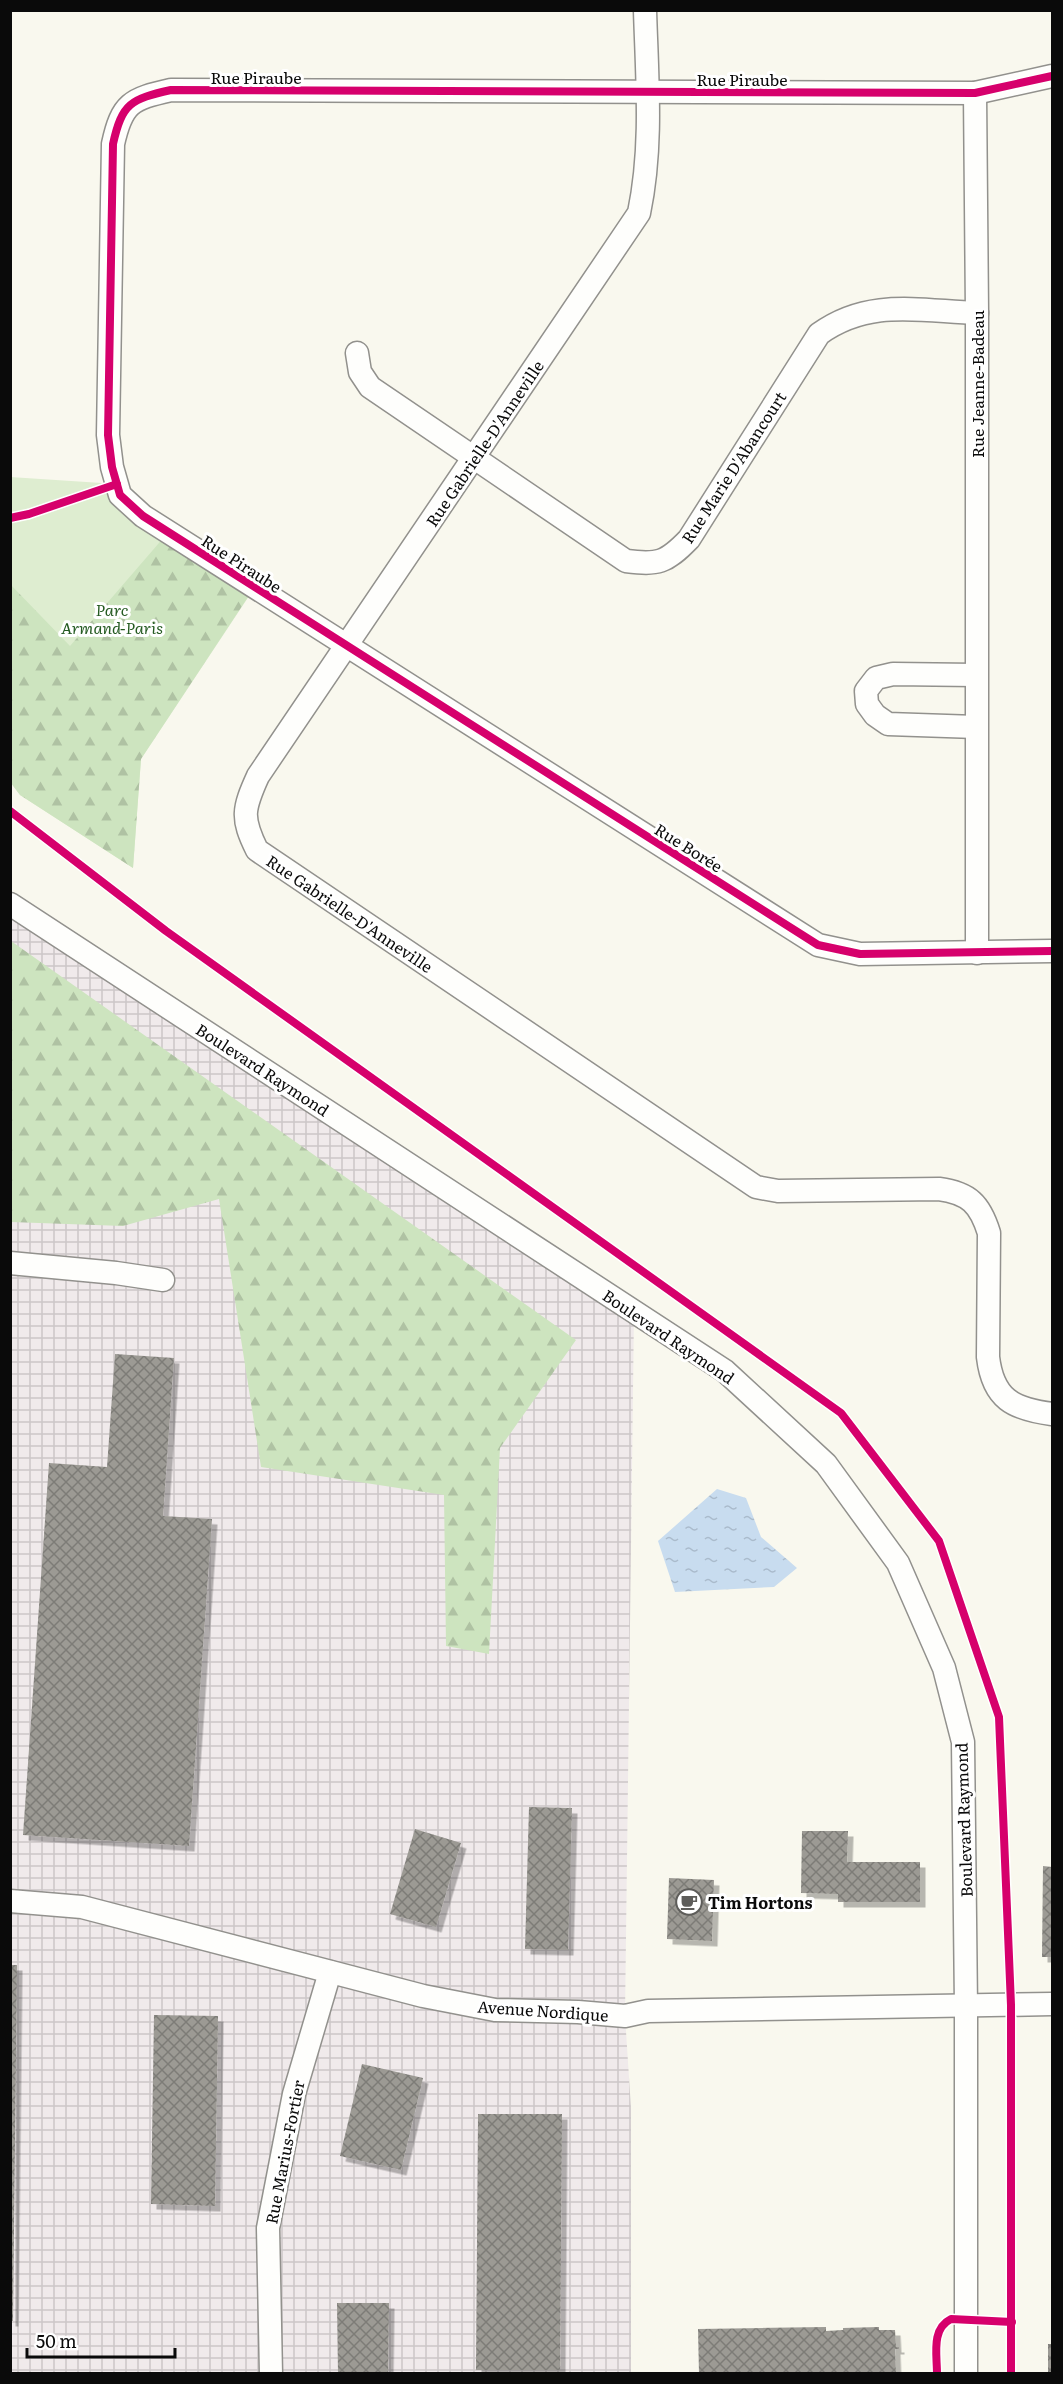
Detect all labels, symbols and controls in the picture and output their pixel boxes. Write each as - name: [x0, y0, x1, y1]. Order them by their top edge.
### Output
- street label: Rue Piraube: [210, 65, 302, 89]
- street label: Rue Piraube: [696, 67, 788, 91]
- street label: Rue Jeanne-Badeau: [965, 310, 989, 458]
- street label: Rue Gabrielle-D'Anneville: [419, 355, 549, 531]
- street label: Rue Marie D'Abancourt: [675, 386, 792, 548]
- street label: Rue Piraube: [197, 528, 287, 598]
- park label: Parc Armand-Paris: [61, 597, 163, 639]
- street label: Rue Borée: [650, 817, 728, 877]
- street label: Rue Gabrielle-D'Anneville: [262, 848, 438, 978]
- street label: Boulevard Raymond: [192, 1017, 335, 1121]
- street label: Boulevard Raymond: [598, 1283, 740, 1389]
- street label: Boulevard Raymond: [948, 1742, 978, 1898]
- cafe icon: Tim Hortons: [674, 1887, 704, 1917]
- place label: Tim Hortons: [708, 1890, 812, 1914]
- street label: Avenue Nordique: [477, 1993, 609, 2027]
- street label: Rue Marius-Fortier: [258, 2078, 310, 2226]
- scale bar: [27, 2321, 176, 2359]
- text: 50 m: [36, 2327, 77, 2354]

